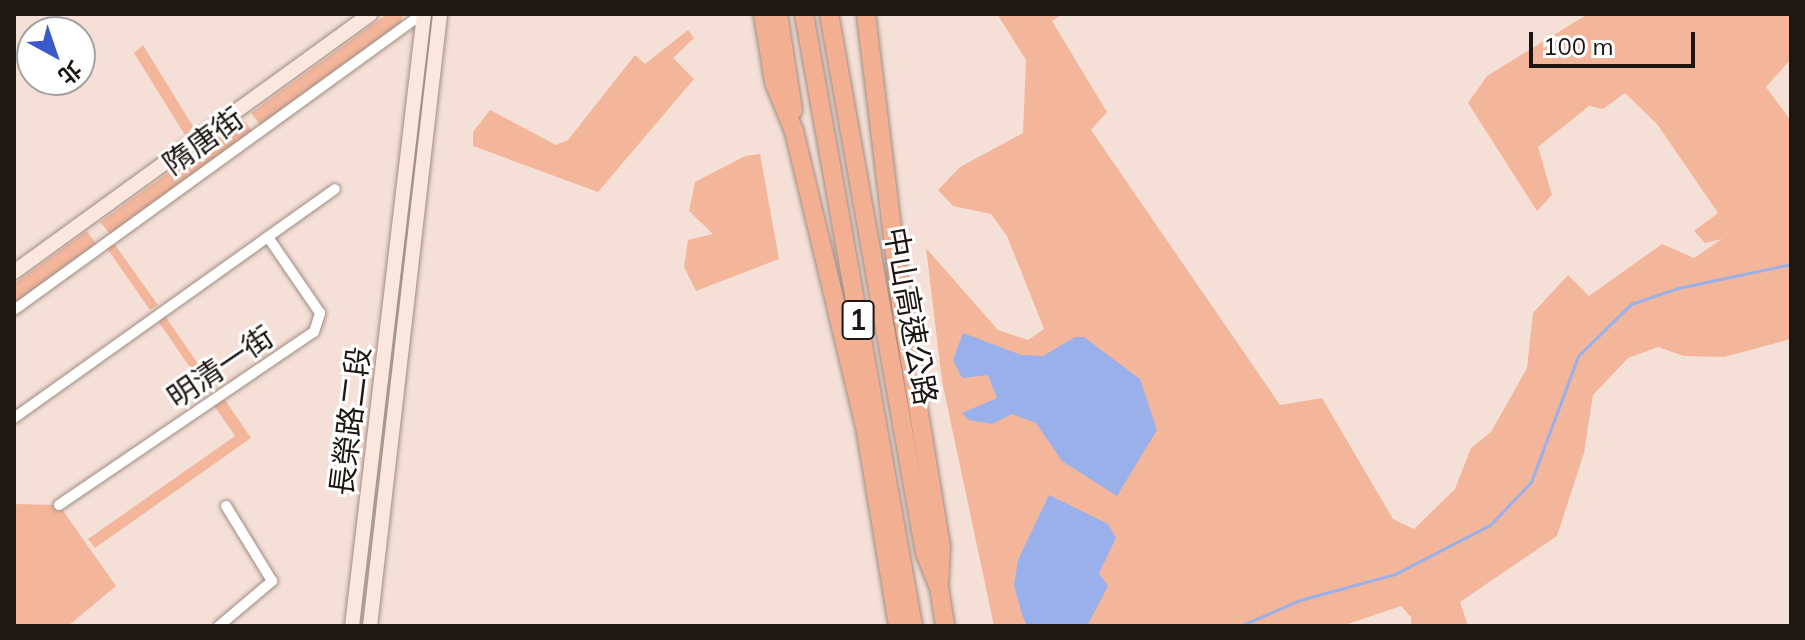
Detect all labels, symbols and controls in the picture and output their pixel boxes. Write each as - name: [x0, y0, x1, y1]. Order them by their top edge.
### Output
- north arrow: [16, 16, 96, 96]
- scale bar: [1533, 16, 1699, 66]
- text: 100 m: [1543, 31, 1614, 61]
- text: 北: [53, 55, 88, 91]
- street label: 隋唐街: [156, 100, 250, 182]
- street label: 中山高速公路: [878, 224, 944, 408]
- road number: 1: [840, 296, 876, 344]
- street label: 明清一街: [160, 319, 280, 415]
- street label: 長榮路二段: [323, 344, 377, 498]

